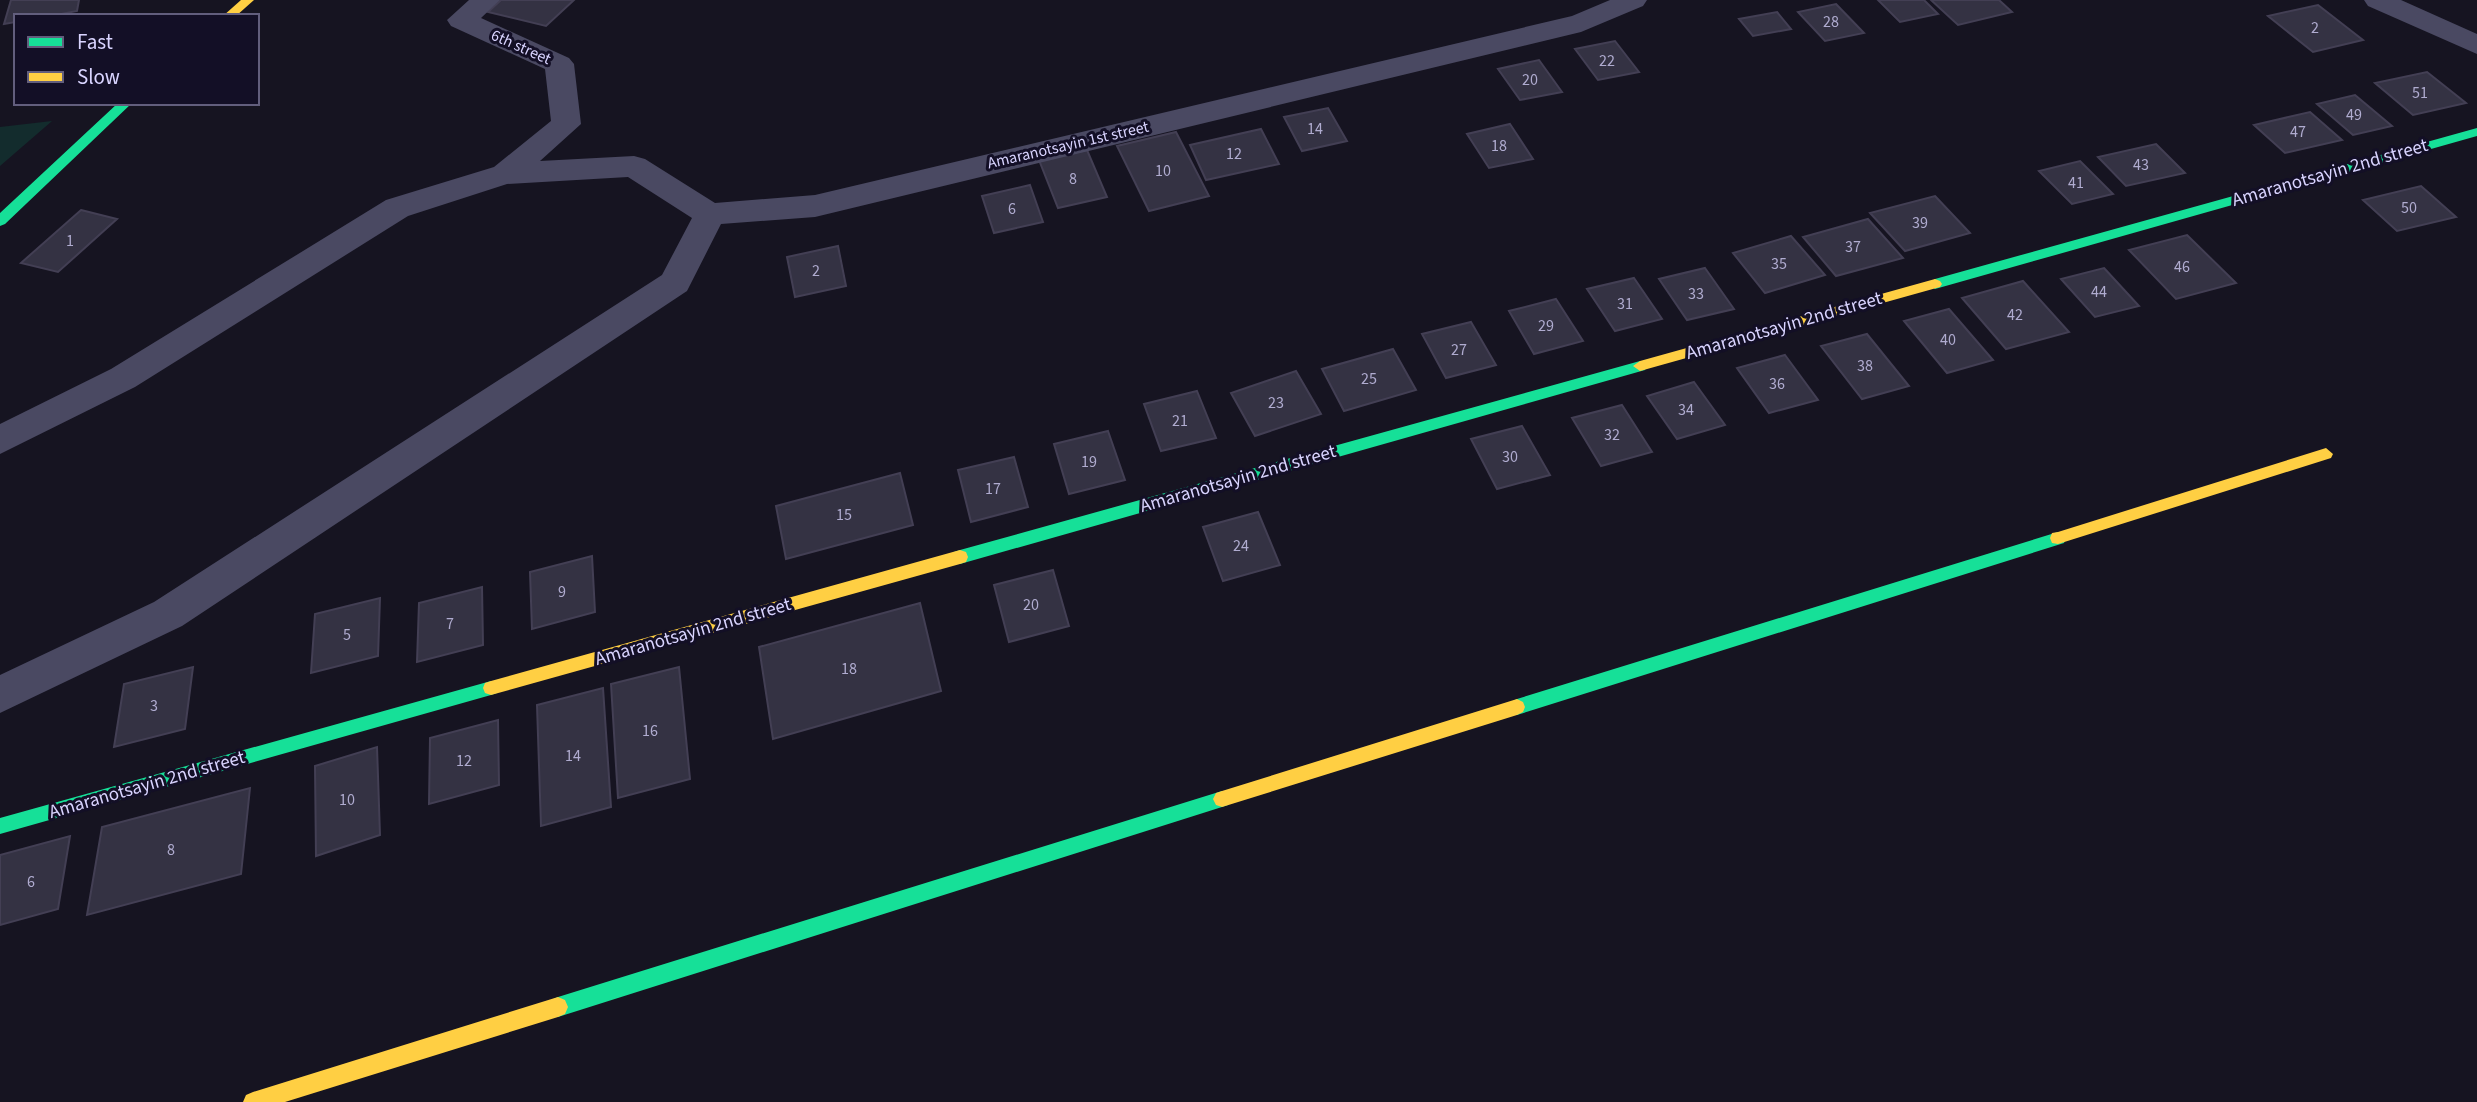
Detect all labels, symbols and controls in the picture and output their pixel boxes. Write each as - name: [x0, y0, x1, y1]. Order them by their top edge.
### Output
- house number: 28: [1823, 11, 1839, 33]
- legend: [14, 14, 259, 105]
- house number: 2: [2311, 17, 2319, 39]
- street label: 6th street: [487, 24, 555, 70]
- text: Fast: [77, 27, 113, 57]
- house number: 22: [1599, 50, 1615, 72]
- text: Slow: [77, 62, 120, 92]
- house number: 20: [1522, 69, 1538, 91]
- house number: 51: [2412, 82, 2428, 104]
- house number: 49: [2346, 104, 2362, 126]
- street label: Amaranotsayin 1st street: [985, 116, 1151, 174]
- house number: 14: [1307, 118, 1323, 140]
- house number: 47: [2290, 121, 2306, 143]
- street label: Amaranotsayin 2nd street: [2229, 132, 2432, 214]
- house number: 18: [1491, 135, 1507, 157]
- house number: 12: [1226, 143, 1242, 165]
- house number: 43: [2133, 154, 2149, 176]
- house number: 10: [1155, 160, 1171, 182]
- house number: 8: [1069, 168, 1077, 190]
- house number: 41: [2068, 172, 2084, 194]
- house number: 50: [2401, 197, 2417, 219]
- house number: 6: [1008, 198, 1016, 220]
- house number: 39: [1912, 212, 1928, 234]
- house number: 1: [66, 230, 74, 252]
- house number: 37: [1845, 236, 1861, 258]
- house number: 35: [1771, 253, 1787, 275]
- house number: 46: [2174, 256, 2190, 278]
- house number: 2: [812, 260, 820, 282]
- house number: 44: [2091, 281, 2107, 303]
- house number: 33: [1688, 283, 1704, 305]
- street label: Amaranotsayin 2nd street: [1683, 285, 1886, 367]
- house number: 31: [1617, 293, 1633, 315]
- house number: 42: [2007, 304, 2023, 326]
- house number: 29: [1538, 315, 1554, 337]
- house number: 40: [1940, 329, 1956, 351]
- house number: 27: [1451, 339, 1467, 361]
- house number: 38: [1857, 355, 1873, 377]
- house number: 25: [1361, 368, 1377, 390]
- house number: 36: [1769, 373, 1785, 395]
- house number: 23: [1268, 392, 1284, 414]
- house number: 34: [1678, 399, 1694, 421]
- house number: 21: [1172, 410, 1188, 432]
- house number: 32: [1604, 424, 1620, 446]
- street label: Amaranotsayin 2nd street: [1137, 438, 1340, 520]
- house number: 30: [1502, 446, 1518, 468]
- house number: 19: [1081, 451, 1097, 473]
- house number: 17: [985, 478, 1001, 500]
- house number: 15: [836, 504, 852, 526]
- house number: 24: [1233, 535, 1249, 557]
- house number: 9: [558, 581, 566, 603]
- street label: Amaranotsayin 2nd street: [592, 591, 795, 673]
- house number: 20: [1023, 594, 1039, 616]
- house number: 7: [446, 613, 454, 635]
- house number: 5: [343, 624, 351, 646]
- house number: 18: [841, 658, 857, 680]
- house number: 3: [150, 695, 158, 717]
- house number: 16: [642, 720, 658, 742]
- street label: Amaranotsayin 2nd street: [46, 744, 249, 826]
- house number: 14: [565, 745, 581, 767]
- house number: 12: [456, 750, 472, 772]
- house number: 10: [339, 789, 355, 811]
- house number: 8: [167, 839, 175, 861]
- house number: 6: [27, 871, 35, 893]

